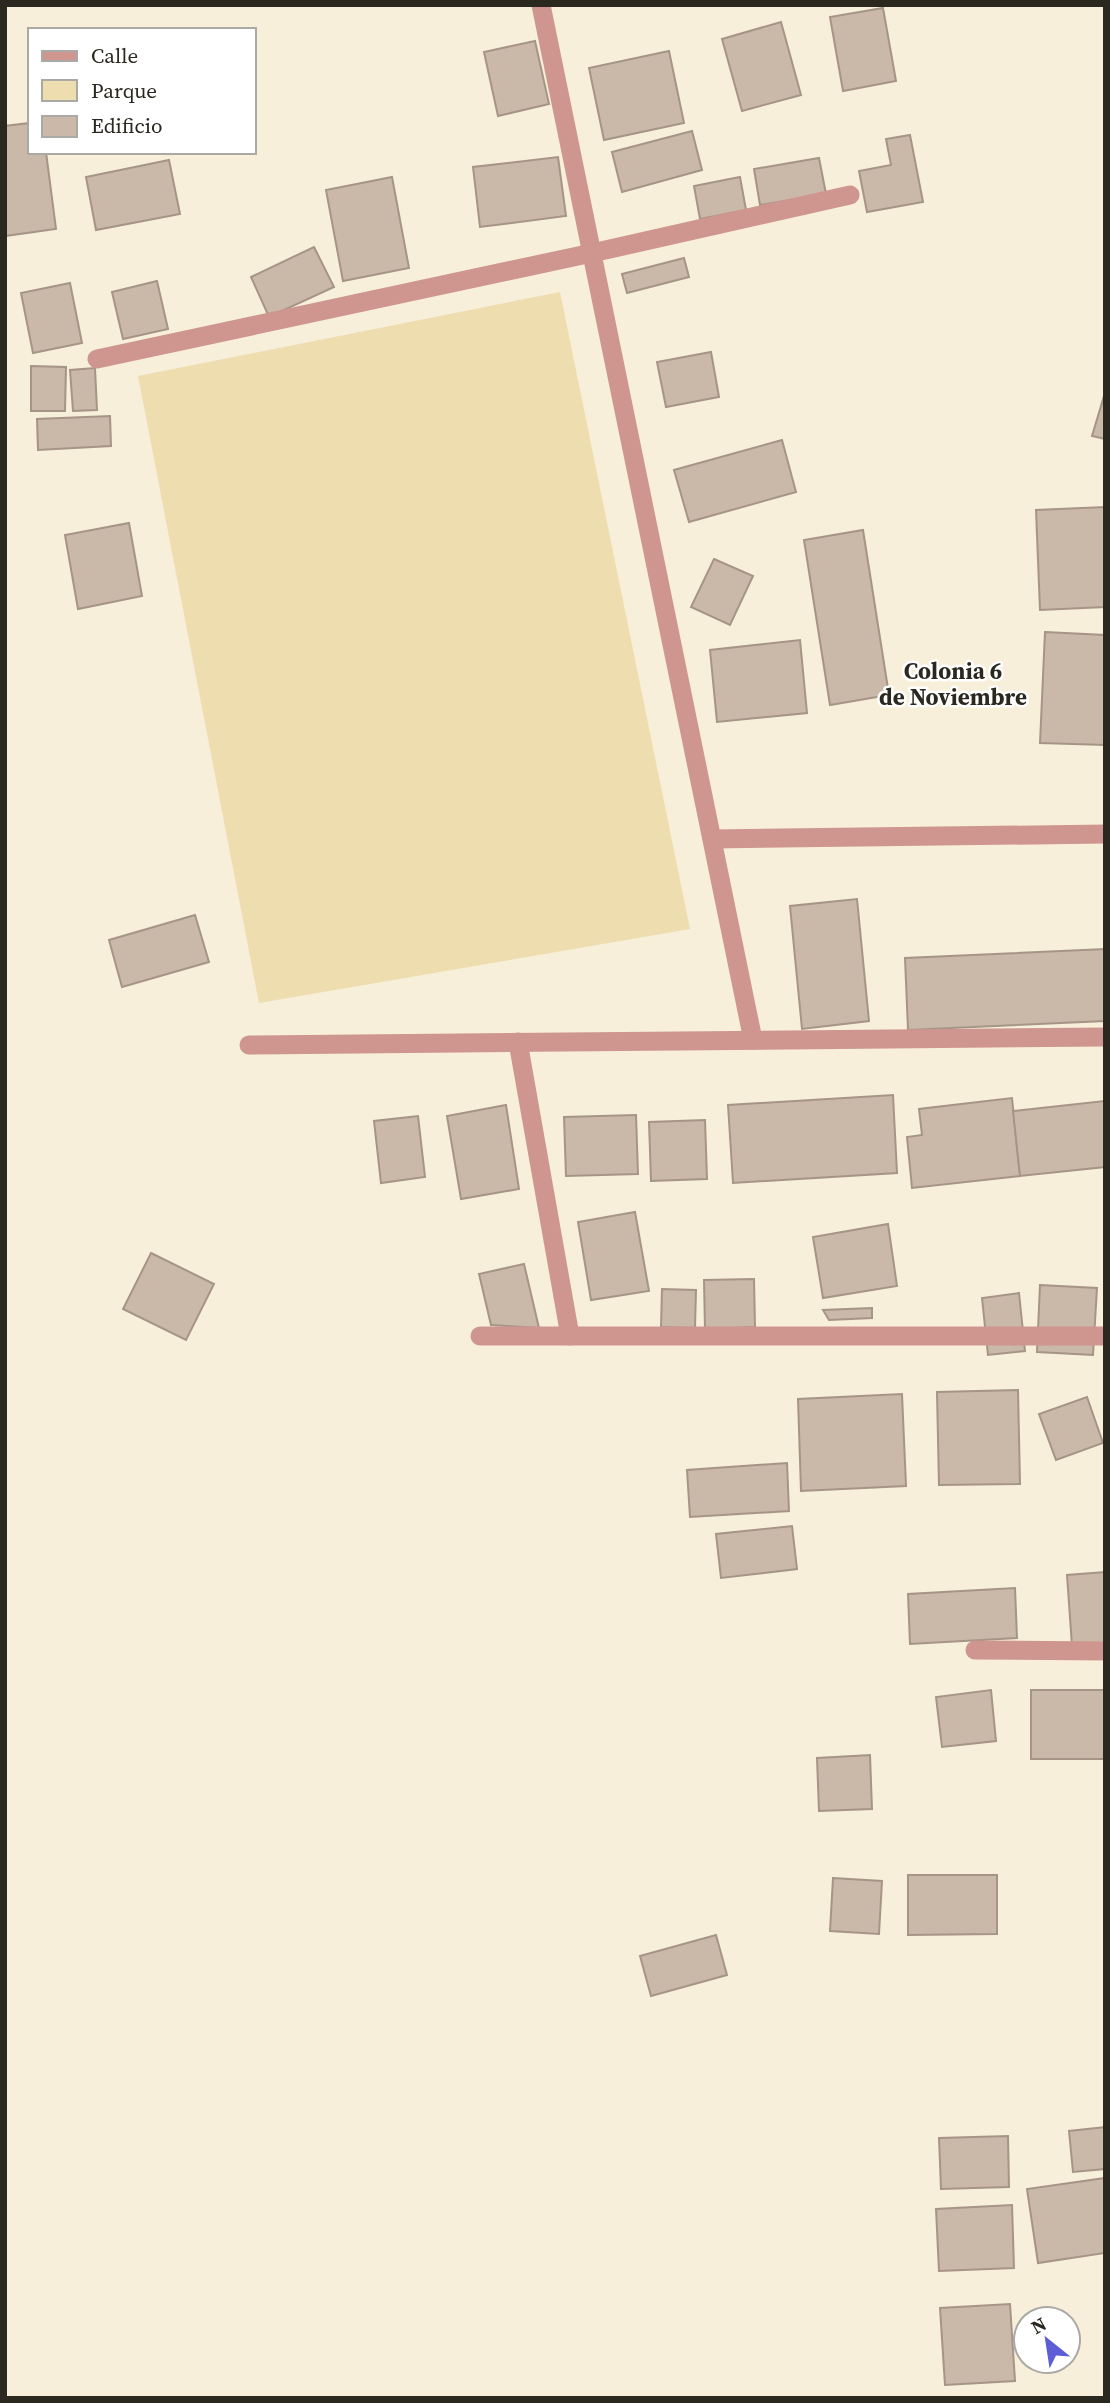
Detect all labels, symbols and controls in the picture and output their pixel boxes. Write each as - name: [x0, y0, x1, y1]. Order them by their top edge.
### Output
- legend: [28, 28, 256, 154]
- text: Calle: [91, 41, 138, 70]
- text: Parque: [91, 76, 157, 105]
- text: Edificio: [91, 111, 163, 140]
- district label: Colonia 6 de Noviembre: [879, 655, 1027, 713]
- north arrow: [1012, 2305, 1082, 2375]
- text: N: [1026, 2310, 1051, 2340]

